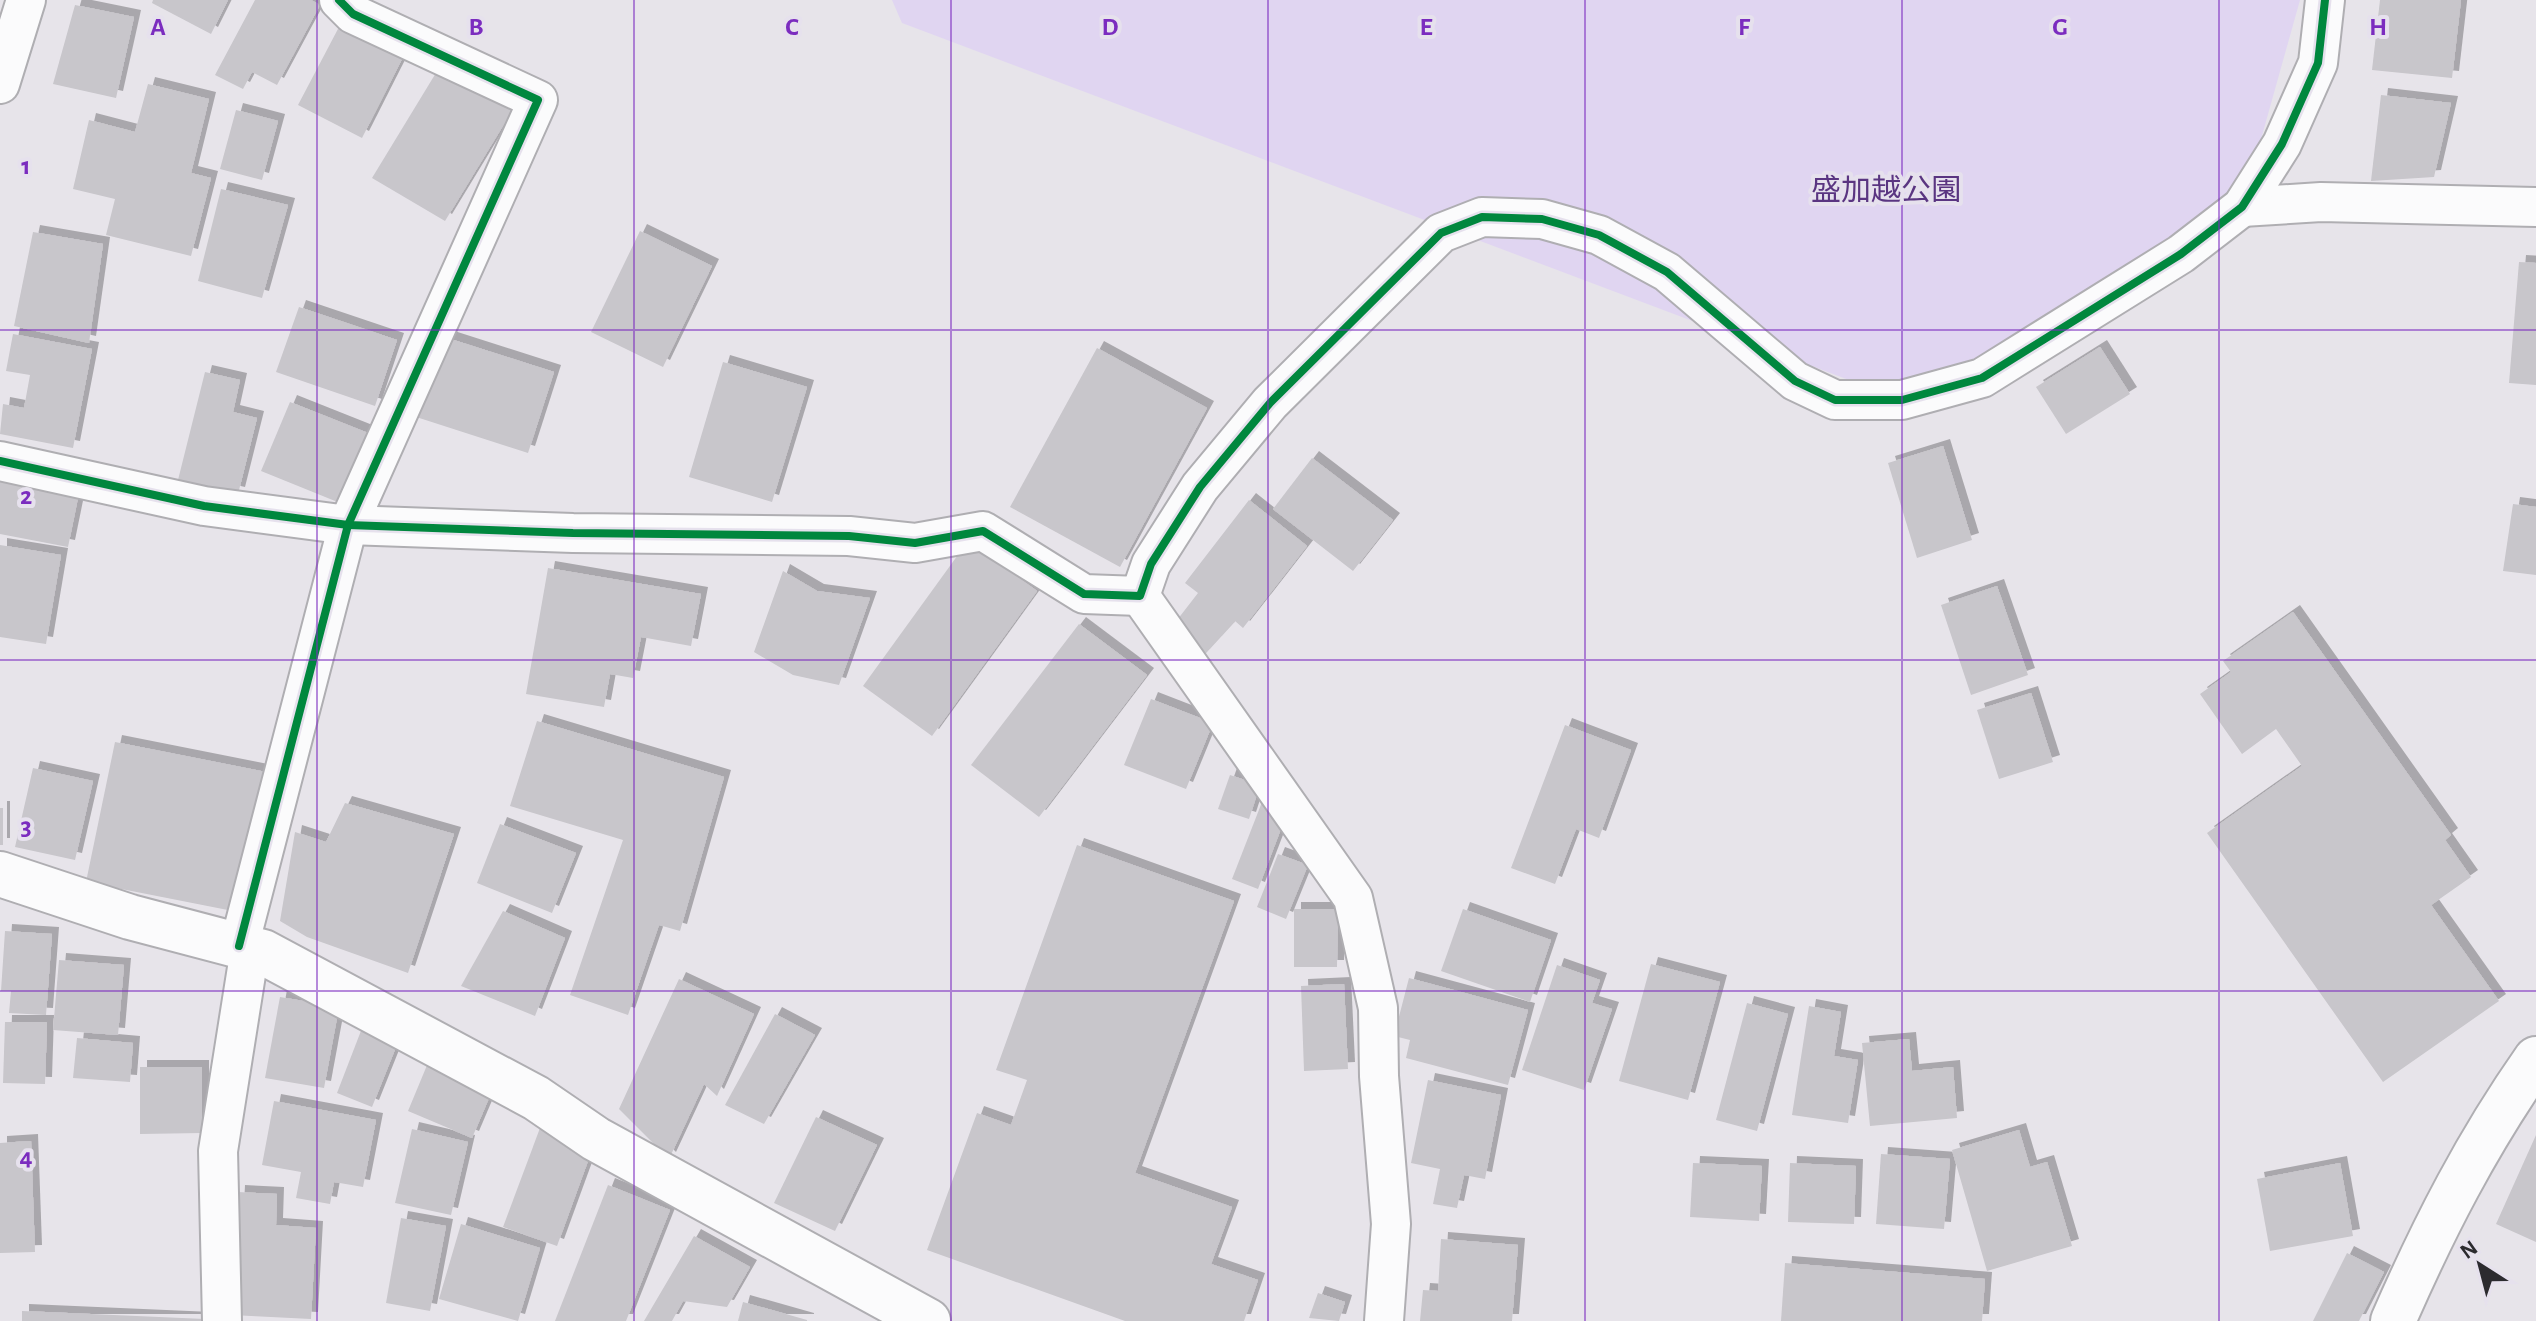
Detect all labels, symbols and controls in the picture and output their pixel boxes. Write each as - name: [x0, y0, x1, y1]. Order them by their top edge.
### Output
- text: A: [150, 14, 166, 40]
- text: B: [468, 14, 484, 40]
- text: C: [785, 14, 799, 40]
- text: D: [1101, 14, 1119, 40]
- text: E: [1419, 14, 1433, 40]
- text: F: [1738, 14, 1751, 40]
- text: G: [2052, 14, 2068, 40]
- text: H: [2369, 14, 2387, 40]
- text: 1: [21, 153, 31, 179]
- park label: 盛加越公園: [1811, 174, 1961, 206]
- text: 2: [20, 483, 32, 509]
- text: 3: [20, 814, 32, 840]
- text: 4: [19, 1144, 33, 1170]
- north arrow: [2440, 1225, 2520, 1305]
- text: N: [2456, 1236, 2481, 1263]

